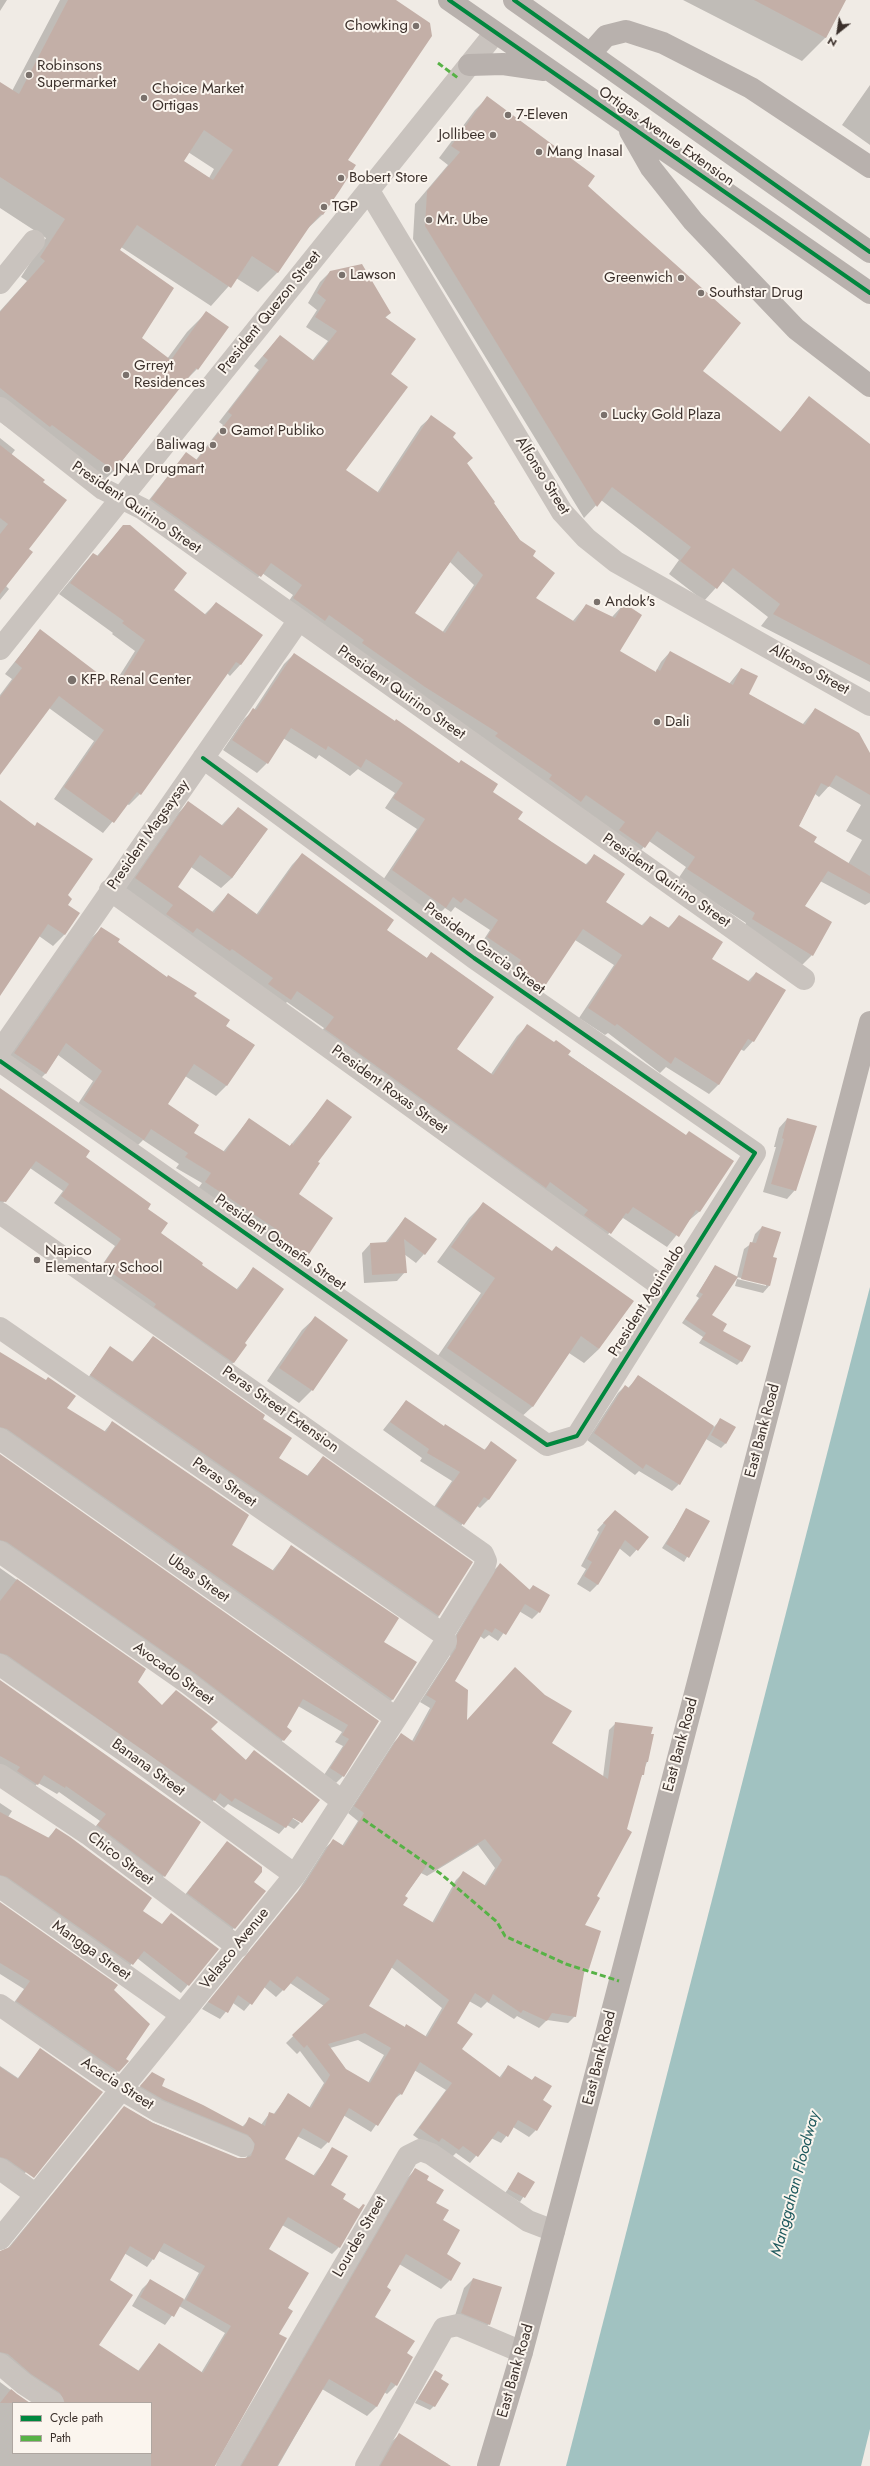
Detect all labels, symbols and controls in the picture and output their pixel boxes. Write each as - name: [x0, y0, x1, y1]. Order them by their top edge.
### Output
- north arrow: [818, 12, 858, 52]
- place label: Chowking: [345, 17, 408, 35]
- marker: Chowking: [411, 21, 421, 31]
- text: N: [824, 33, 840, 52]
- place label: Robinsons Supermarket: [37, 57, 116, 92]
- marker: Robinsons Supermarket: [24, 70, 34, 80]
- place label: Choice Market Ortigas: [152, 80, 244, 115]
- street label: Ortigas Avenue Extension: [595, 83, 737, 191]
- marker: Choice Market Ortigas: [139, 93, 149, 103]
- place label: 7-Eleven: [516, 106, 568, 124]
- marker: 7-Eleven: [503, 110, 513, 120]
- place label: Jollibee: [438, 126, 485, 144]
- marker: Jollibee: [488, 130, 498, 140]
- place label: Mang Inasal: [547, 143, 623, 161]
- marker: Mang Inasal: [534, 147, 544, 157]
- place label: Bobert Store: [349, 169, 428, 187]
- marker: Bobert Store: [336, 173, 346, 183]
- place label: TGP: [332, 198, 358, 216]
- marker: TGP: [319, 202, 329, 212]
- place label: Mr. Ube: [437, 211, 488, 229]
- marker: Mr. Ube: [424, 215, 434, 225]
- street label: President Quezon Street: [215, 248, 325, 378]
- place label: Lawson: [350, 266, 396, 284]
- place label: Greenwich: [604, 269, 673, 287]
- marker: Lawson: [337, 270, 347, 280]
- marker: Greenwich: [676, 273, 686, 283]
- place label: Southstar Drug: [709, 284, 803, 302]
- marker: Southstar Drug: [696, 288, 706, 298]
- place label: Grreyt Residences: [134, 357, 205, 392]
- marker: Grreyt Residences: [121, 370, 131, 380]
- place label: Lucky Gold Plaza: [612, 406, 721, 424]
- marker: Lucky Gold Plaza: [599, 410, 609, 420]
- place label: Gamot Publiko: [231, 422, 324, 440]
- marker: Gamot Publiko: [218, 426, 228, 436]
- street label: Alfonso Street: [511, 434, 573, 518]
- place label: Baliwag: [156, 436, 205, 454]
- marker: Baliwag: [208, 440, 218, 450]
- street label: President Quirino Street: [68, 458, 204, 558]
- place label: JNA Drugmart: [115, 460, 204, 478]
- marker: JNA Drugmart: [102, 464, 112, 474]
- place label: Andok's: [605, 593, 655, 611]
- marker: Andok's: [592, 597, 602, 607]
- street label: Alfonso Street: [766, 641, 852, 699]
- street label: President Quirino Street: [334, 642, 468, 744]
- place label: KFP Renal Center: [81, 671, 191, 689]
- marker: KFP Renal Center: [66, 674, 78, 686]
- place label: Dali: [665, 713, 690, 731]
- marker: Dali: [652, 717, 662, 727]
- street label: President Magsaysay: [104, 776, 194, 894]
- street label: President Quirino Street: [599, 830, 733, 932]
- street label: President Garcia Street: [420, 899, 548, 999]
- street label: President Roxas Street: [327, 1042, 451, 1138]
- street label: President Osmeña Street: [211, 1191, 349, 1295]
- place label: Napico Elementary School: [45, 1242, 162, 1277]
- street label: President Aguinaldo: [605, 1242, 689, 1360]
- marker: Napico Elementary School: [32, 1255, 42, 1265]
- street label: Peras Street Extension: [218, 1363, 342, 1457]
- street label: East Bank Road: [742, 1382, 784, 1480]
- street label: Peras Street: [188, 1454, 260, 1512]
- street label: Ubas Street: [164, 1551, 232, 1607]
- street label: Avocado Street: [129, 1639, 217, 1709]
- street label: East Bank Road: [660, 1696, 702, 1794]
- street label: Banana Street: [108, 1735, 188, 1801]
- street label: Chico Street: [84, 1828, 156, 1890]
- street label: Velasco Avenue: [197, 1905, 273, 1993]
- street label: Mangga Street: [48, 1917, 134, 1985]
- street label: East Bank Road: [580, 2009, 620, 2107]
- street label: Acacia Street: [77, 2054, 157, 2114]
- water label: Manggahan Floodway: [767, 2109, 825, 2259]
- street label: Lourdes Street: [330, 2193, 390, 2281]
- street label: East Bank Road: [494, 2322, 538, 2420]
- legend: [12, 2402, 152, 2454]
- text: Cycle path: [50, 2409, 103, 2427]
- text: Path: [50, 2429, 71, 2447]

